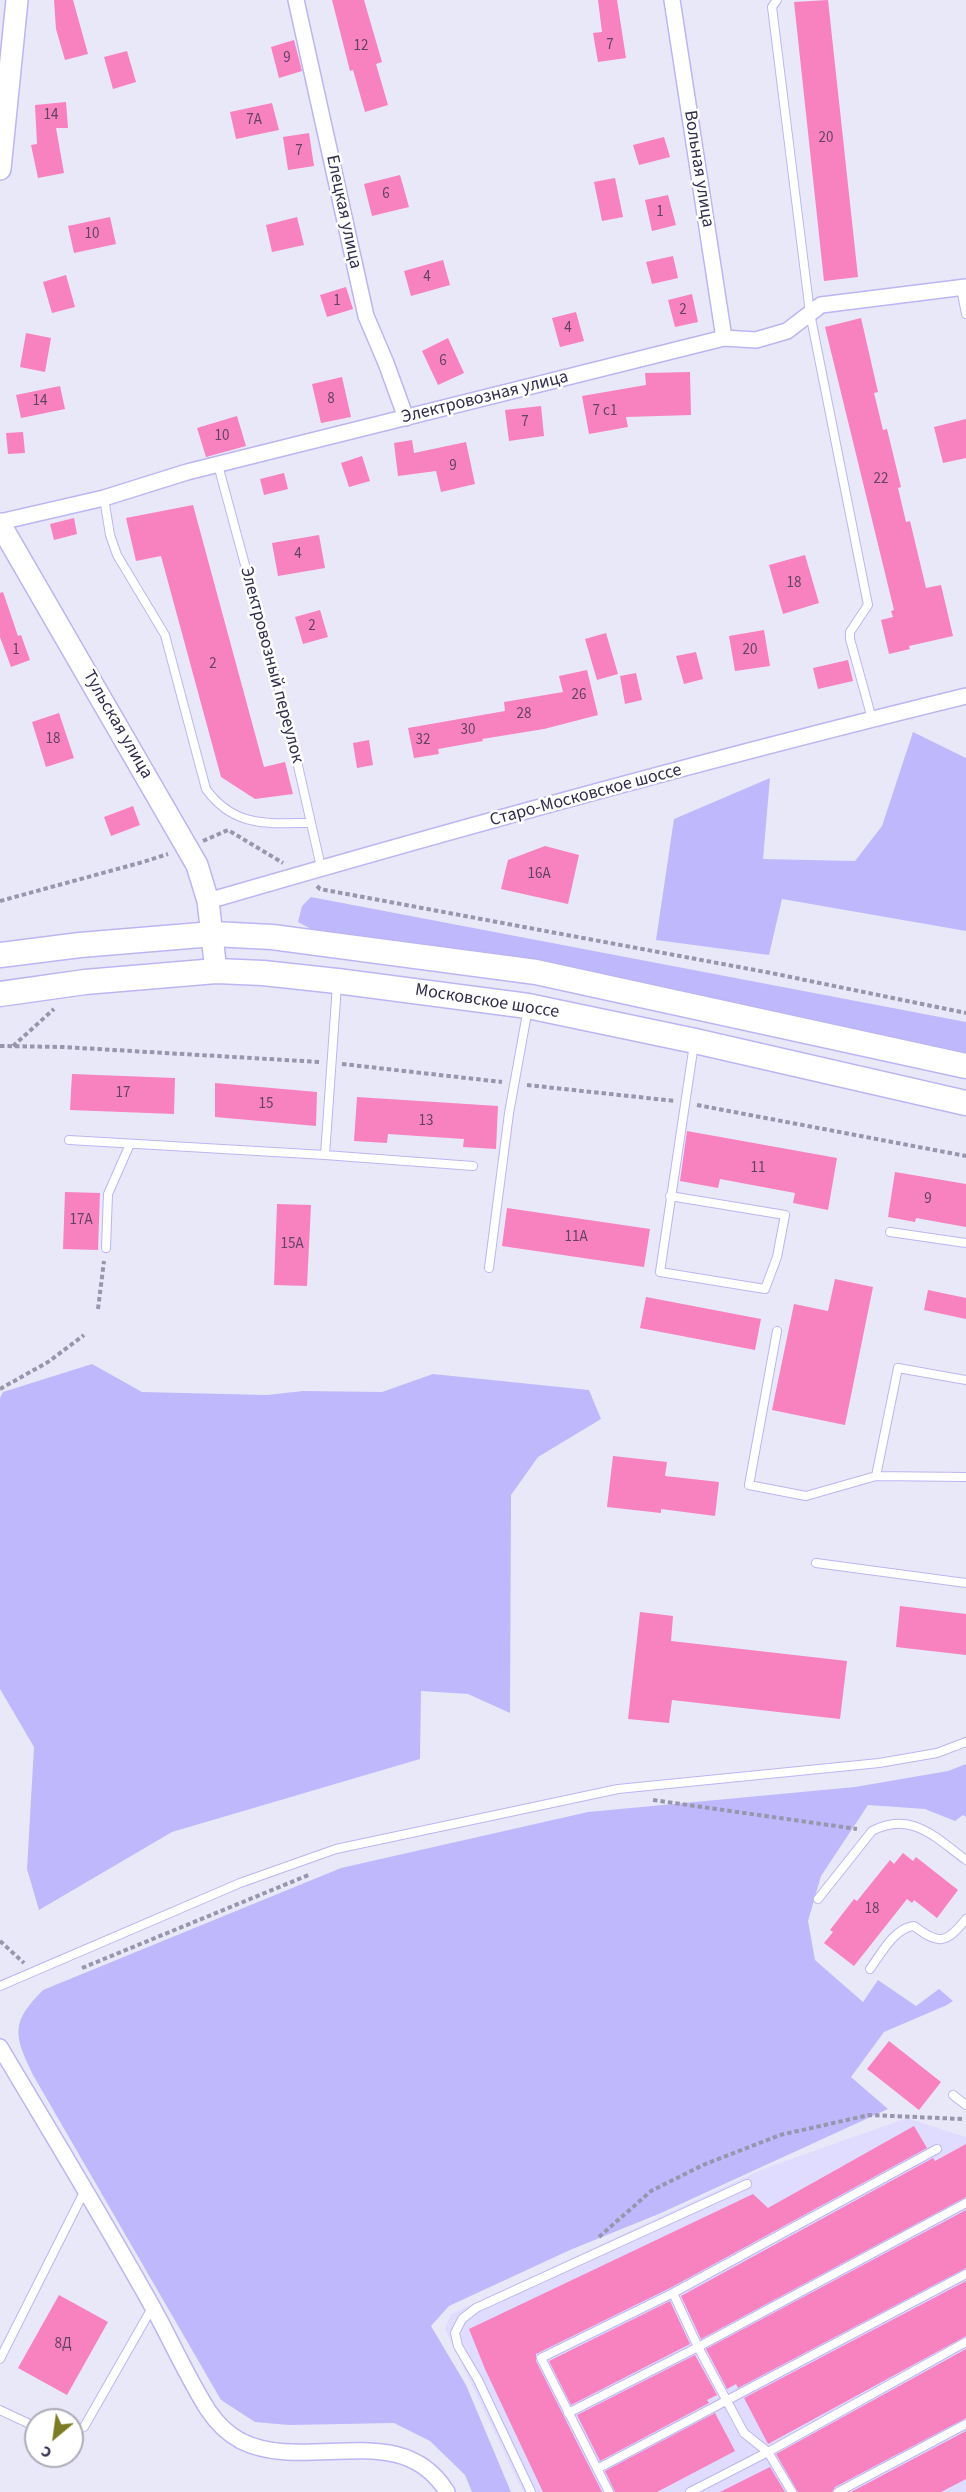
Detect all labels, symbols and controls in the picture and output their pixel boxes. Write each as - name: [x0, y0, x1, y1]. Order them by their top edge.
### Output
- house number: 7: [606, 37, 614, 55]
- house number: 12: [354, 38, 368, 56]
- house number: 9: [283, 50, 291, 68]
- house number: 14: [44, 107, 58, 125]
- street label: Вольная улица: [678, 109, 718, 229]
- house number: 7А: [246, 112, 262, 130]
- house number: 20: [819, 130, 833, 148]
- house number: 7: [295, 143, 303, 161]
- street label: Елецкая улица: [320, 153, 366, 271]
- house number: 6: [382, 186, 390, 204]
- house number: 1: [656, 204, 664, 222]
- house number: 10: [85, 226, 99, 244]
- house number: 4: [423, 269, 431, 287]
- house number: 1: [333, 293, 341, 311]
- house number: 2: [679, 302, 687, 320]
- house number: 4: [564, 320, 572, 338]
- house number: 6: [439, 353, 447, 371]
- street label: Электровозная улица: [399, 367, 571, 429]
- house number: 8: [327, 391, 335, 409]
- house number: 14: [33, 393, 47, 411]
- house number: 7 с1: [593, 403, 617, 421]
- house number: 7: [521, 414, 529, 432]
- house number: 10: [215, 428, 229, 446]
- house number: 9: [449, 458, 457, 476]
- house number: 22: [874, 471, 888, 489]
- house number: 4: [294, 546, 302, 564]
- street label: Электровозный переулок: [234, 564, 308, 766]
- house number: 18: [787, 575, 801, 593]
- house number: 2: [308, 618, 316, 636]
- house number: 1: [12, 642, 20, 660]
- house number: 20: [743, 642, 757, 660]
- house number: 2: [209, 656, 217, 674]
- street label: Тульская улица: [77, 667, 157, 783]
- house number: 26: [572, 687, 586, 705]
- house number: 28: [517, 706, 531, 724]
- house number: 30: [461, 722, 475, 740]
- house number: 18: [46, 731, 60, 749]
- house number: 32: [416, 732, 430, 750]
- street label: Старо-Московское шоссе: [488, 760, 684, 832]
- house number: 16А: [527, 866, 551, 884]
- street label: Московское шоссе: [413, 980, 561, 1024]
- house number: 17: [116, 1085, 130, 1103]
- house number: 15: [259, 1096, 273, 1114]
- house number: 13: [419, 1113, 433, 1131]
- house number: 11: [751, 1160, 765, 1178]
- house number: 9: [924, 1191, 932, 1209]
- house number: 17А: [69, 1212, 93, 1230]
- house number: 11А: [564, 1229, 588, 1247]
- house number: 15А: [280, 1236, 304, 1254]
- house number: 18: [865, 1901, 879, 1919]
- house number: 8Д: [54, 2336, 72, 2354]
- north arrow: [24, 2408, 84, 2468]
- text: С: [37, 2440, 56, 2464]

